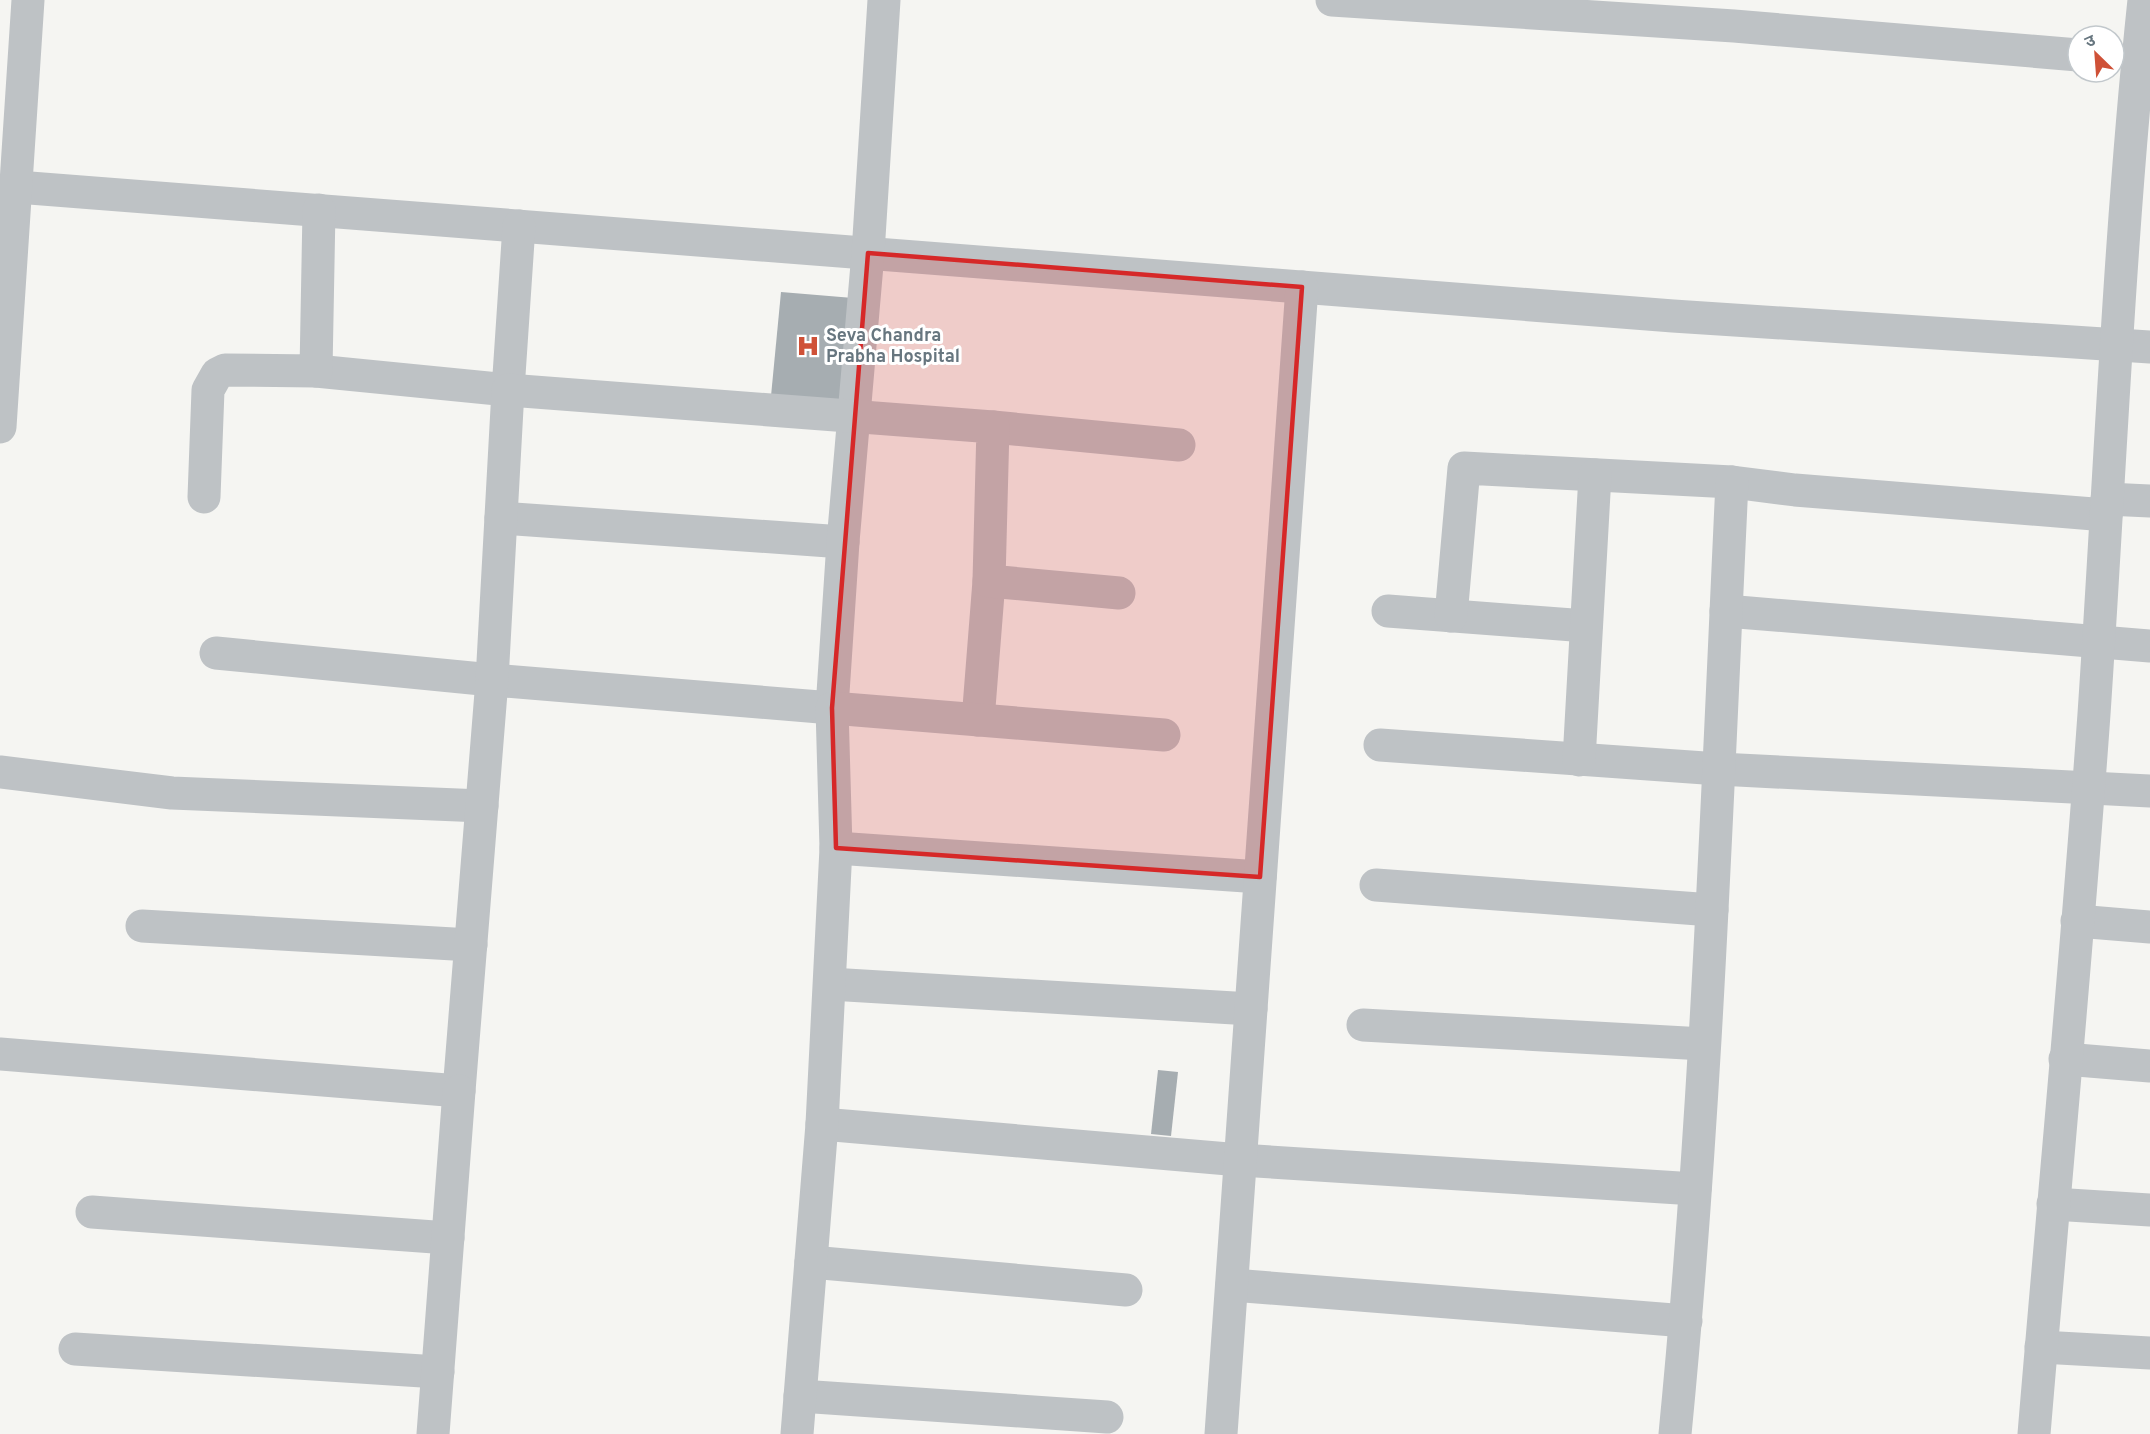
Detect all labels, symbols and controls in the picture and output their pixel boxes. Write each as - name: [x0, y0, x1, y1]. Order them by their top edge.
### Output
- north arrow: [2066, 24, 2126, 84]
- text: उ: [2082, 31, 2100, 53]
- place label: Seva Chandra Prabha Hospital: [826, 325, 960, 369]
- hospital icon: Seva Chandra Prabha Hospital: [795, 333, 821, 359]

